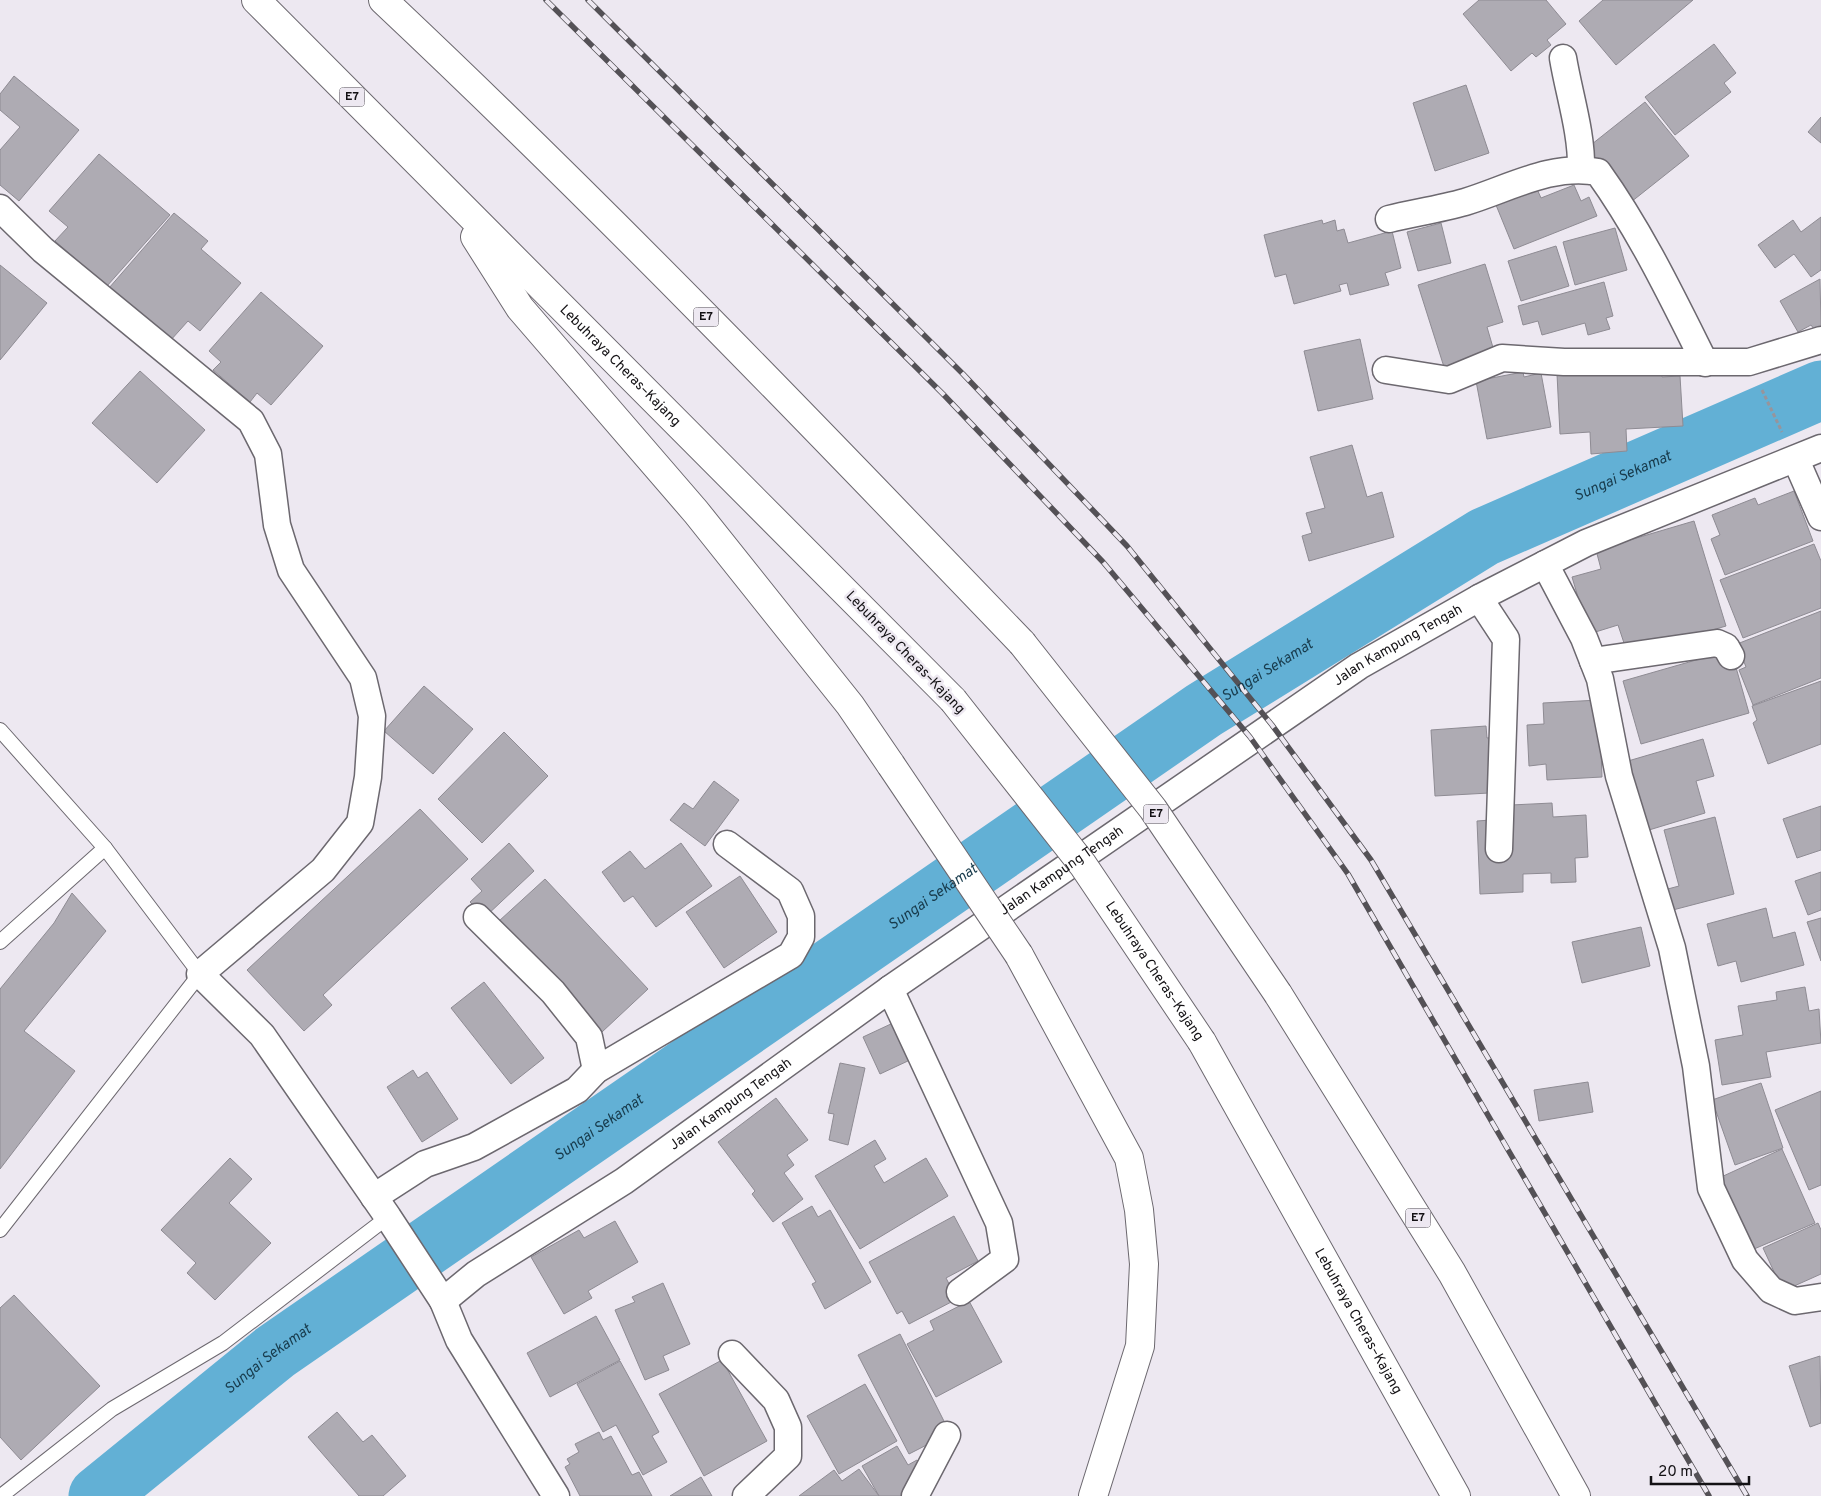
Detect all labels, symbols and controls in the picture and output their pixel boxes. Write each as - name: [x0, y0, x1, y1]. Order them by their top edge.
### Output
- road number: E7: [340, 88, 364, 106]
- street label: Lebuhraya Cheras–Kajang: [556, 301, 684, 430]
- road number: E7: [694, 308, 718, 326]
- water label: Sungai Sekamat: [1571, 447, 1675, 506]
- street label: Lebuhraya Cheras–Kajang: [842, 588, 968, 718]
- street label: Jalan Kampung Tengah: [1330, 601, 1465, 690]
- water label: Sungai Sekamat: [1218, 635, 1317, 706]
- road number: E7: [1144, 804, 1168, 824]
- street label: Jalan Kampung Tengah: [997, 822, 1127, 919]
- water label: Sungai Sekamat: [885, 859, 982, 935]
- street label: Lebuhraya Cheras–Kajang: [1101, 898, 1207, 1044]
- street label: Jalan Kampung Tengah: [666, 1054, 795, 1154]
- water label: Sungai Sekamat: [551, 1090, 648, 1166]
- road number: E7: [1406, 1208, 1430, 1228]
- street label: Lebuhraya Cheras–Kajang: [1311, 1245, 1406, 1397]
- water label: Sungai Sekamat: [221, 1320, 315, 1399]
- scale bar: [1651, 1454, 1748, 1486]
- text: 20 m: [1658, 1463, 1693, 1482]

